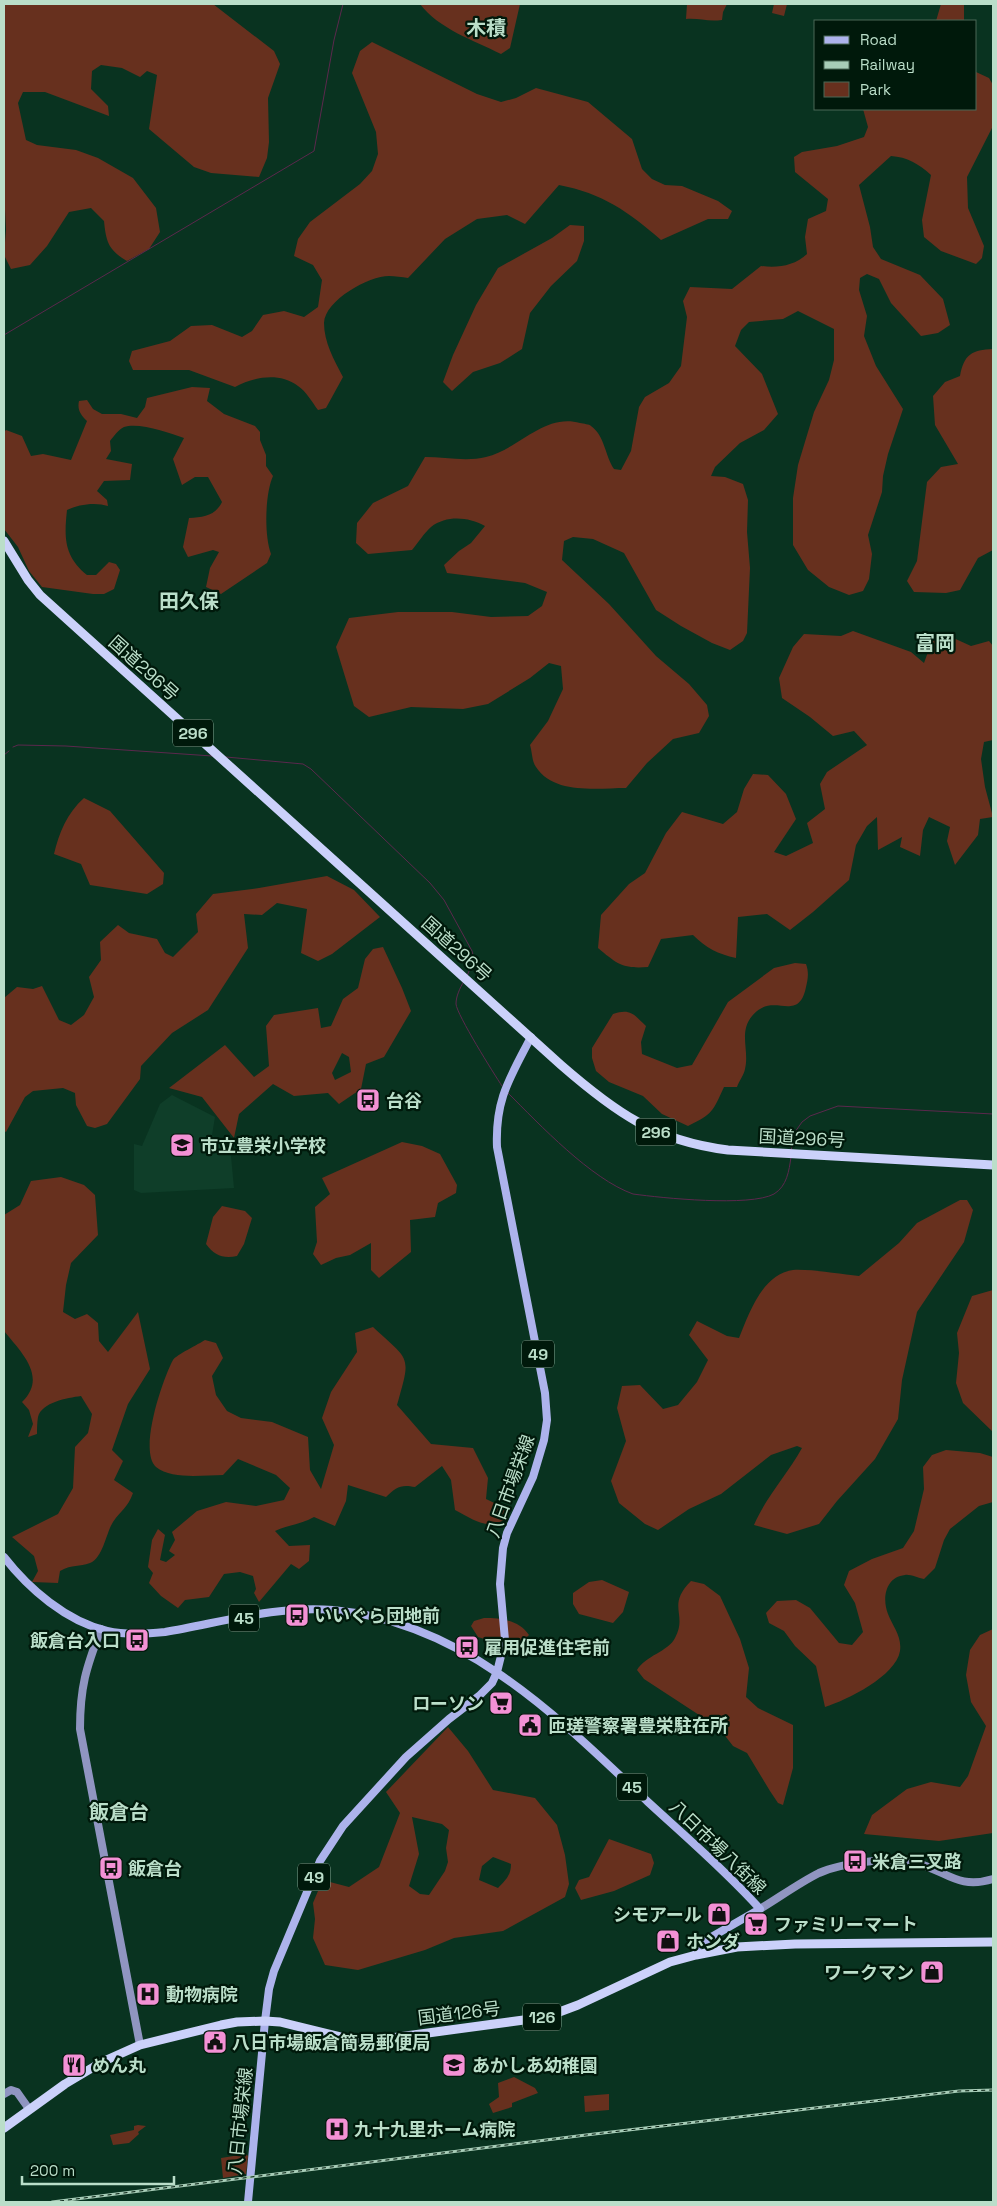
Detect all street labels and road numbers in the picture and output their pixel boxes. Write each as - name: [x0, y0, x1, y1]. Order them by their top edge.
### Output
- street label: 国道296号: [104, 630, 184, 706]
- road number: 296: [173, 720, 213, 746]
- street label: 国道296号: [417, 911, 497, 987]
- road number: 296: [636, 1118, 676, 1146]
- street label: 国道296号: [758, 1124, 846, 1152]
- road number: 49: [522, 1340, 554, 1368]
- street label: 八日市場栄線: [481, 1431, 539, 1541]
- road number: 45: [229, 1605, 259, 1632]
- road number: 45: [617, 1774, 647, 1800]
- street label: 八日市場八街線: [665, 1795, 771, 1899]
- road number: 49: [298, 1864, 330, 1890]
- street label: 国道126号: [416, 1997, 502, 2029]
- road number: 126: [523, 2004, 561, 2030]
- street label: 八日市場栄線: [223, 2066, 257, 2176]

